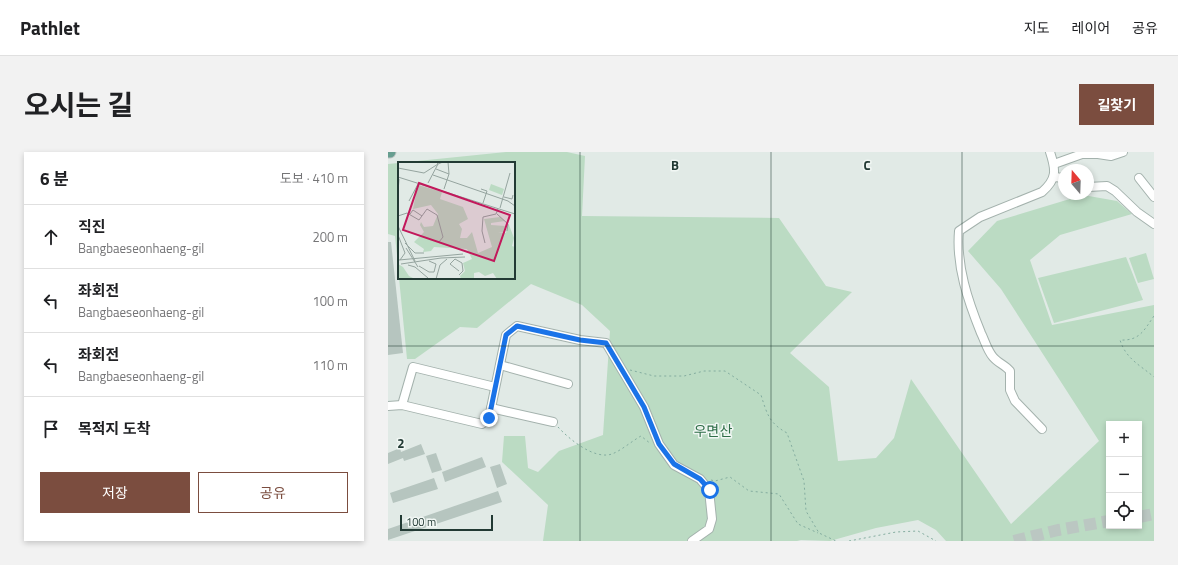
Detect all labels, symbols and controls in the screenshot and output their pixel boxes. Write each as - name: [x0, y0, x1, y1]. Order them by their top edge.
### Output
- text: Pathlet: [20, 13, 80, 42]
- text: 지도: [1024, 17, 1050, 38]
- text: 레이어: [1072, 17, 1110, 38]
- text: 공유: [1132, 17, 1158, 38]
- text: 오시는 길: [24, 83, 133, 126]
- button: 길찾기: [1079, 84, 1154, 125]
- text: B: [671, 155, 679, 175]
- text: C: [863, 155, 871, 175]
- inset map: [398, 162, 515, 279]
- north arrow: [1058, 164, 1094, 200]
- text: 6 분: [40, 166, 69, 192]
- text: 도보 · 410 m: [280, 168, 348, 188]
- text: 직진: [78, 215, 106, 238]
- icon: ahead: [40, 226, 62, 248]
- text: 200 m: [312, 227, 348, 247]
- text: Bangbaeseonhaeng-gil: [78, 238, 204, 258]
- text: 좌회전: [78, 279, 119, 302]
- icon: left: [40, 290, 62, 312]
- text: 100 m: [312, 291, 348, 311]
- text: Bangbaeseonhaeng-gil: [78, 302, 204, 322]
- text: 좌회전: [78, 343, 119, 366]
- icon: left: [40, 354, 62, 376]
- text: 110 m: [312, 355, 348, 375]
- text: Bangbaeseonhaeng-gil: [78, 366, 204, 386]
- route end: [480, 409, 498, 427]
- text: 목적지 도착: [78, 417, 150, 440]
- icon: arrive: [40, 418, 62, 440]
- park label: 우면산: [694, 420, 732, 441]
- map controls: [1106, 421, 1142, 529]
- button: +: [1106, 421, 1142, 457]
- text: 2: [397, 433, 405, 453]
- button: −: [1106, 457, 1142, 493]
- button: 저장: [40, 472, 190, 513]
- button: 공유: [198, 472, 348, 513]
- route start: [701, 481, 719, 499]
- button: locate: [1106, 493, 1142, 529]
- scale bar: [400, 513, 493, 532]
- text: 100 m: [406, 514, 436, 530]

